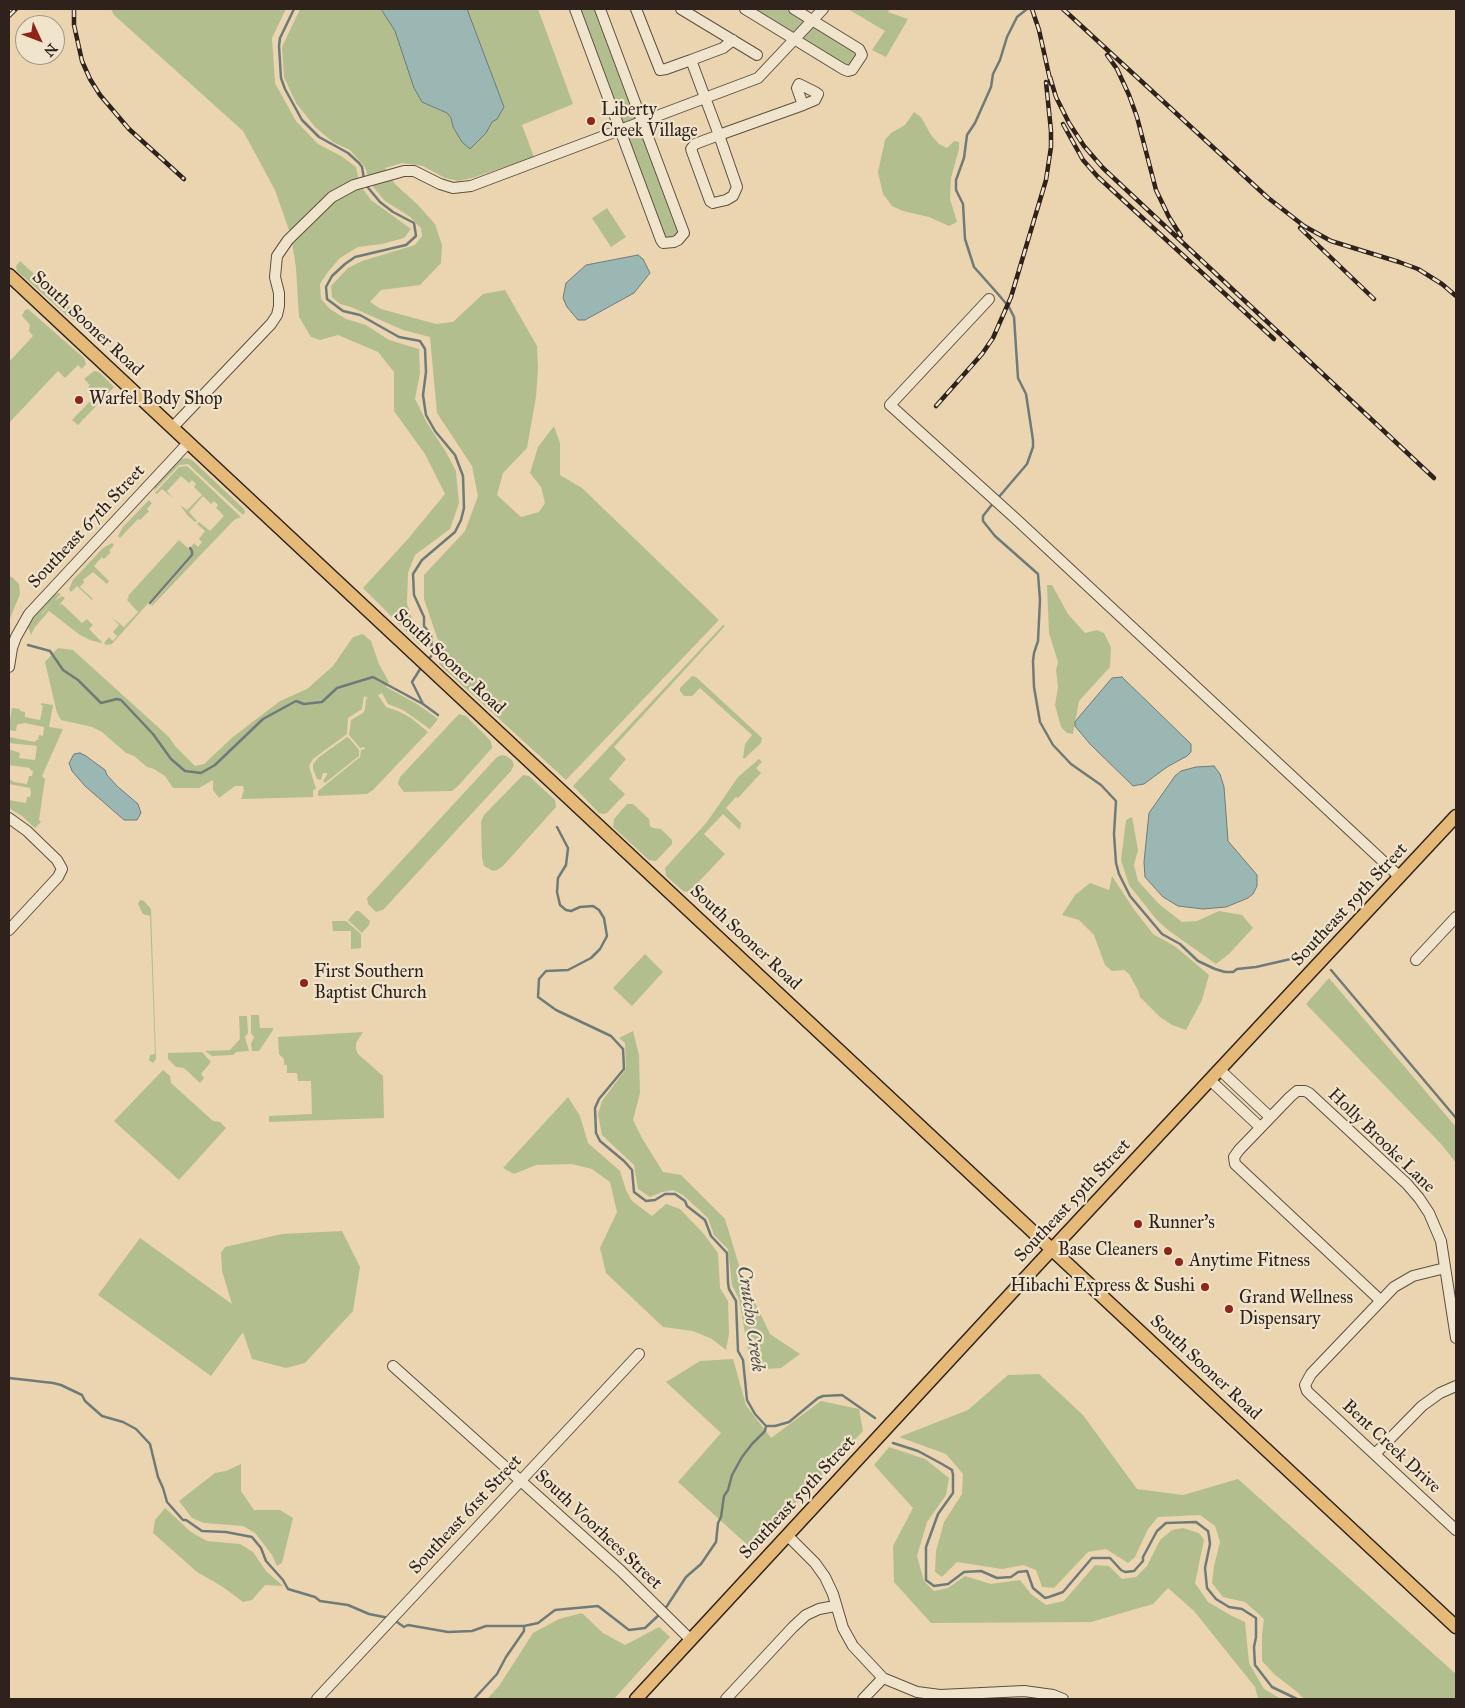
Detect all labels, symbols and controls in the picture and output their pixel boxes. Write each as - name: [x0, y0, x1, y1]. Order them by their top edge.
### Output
- north arrow: [15, 15, 65, 65]
- text: N: [40, 40, 61, 60]
- place label: Liberty Creek Village: [601, 100, 698, 142]
- marker: Liberty Creek Village: [585, 115, 597, 127]
- street label: South Sooner Road: [27, 267, 147, 381]
- place label: Warfel Body Shop: [89, 389, 223, 411]
- marker: Warfel Body Shop: [73, 394, 85, 406]
- street label: Southeast 67th Street: [24, 461, 150, 593]
- street label: South Sooner Road: [389, 605, 509, 719]
- street label: Southeast 59th Street: [1287, 839, 1413, 971]
- street label: South Sooner Road: [685, 881, 805, 995]
- place label: First Southern Baptist Church: [314, 962, 427, 1004]
- marker: First Southern Baptist Church: [298, 977, 310, 989]
- street label: Holly Brooke Lane: [1323, 1084, 1439, 1198]
- street label: Southeast 59th Street: [1010, 1135, 1136, 1267]
- place label: Runner's: [1148, 1213, 1215, 1235]
- marker: Runner's: [1132, 1218, 1144, 1230]
- place label: Base Cleaners: [1058, 1240, 1158, 1262]
- marker: Base Cleaners: [1162, 1245, 1174, 1257]
- place label: Anytime Fitness: [1189, 1251, 1310, 1273]
- marker: Anytime Fitness: [1173, 1256, 1185, 1268]
- water label: Crutcho Creek: [731, 1265, 769, 1373]
- place label: Hibachi Express & Sushi: [1010, 1276, 1195, 1298]
- marker: Hibachi Express & Sushi: [1199, 1281, 1211, 1293]
- place label: Grand Wellness Dispensary: [1239, 1288, 1353, 1330]
- marker: Grand Wellness Dispensary: [1223, 1303, 1235, 1315]
- street label: South Sooner Road: [1145, 1311, 1265, 1425]
- street label: Bent Creek Drive: [1337, 1396, 1445, 1498]
- street label: Southeast 59th Street: [735, 1432, 861, 1564]
- street label: Southeast 61st Street: [405, 1451, 527, 1579]
- street label: South Voorhees Street: [530, 1466, 666, 1594]

